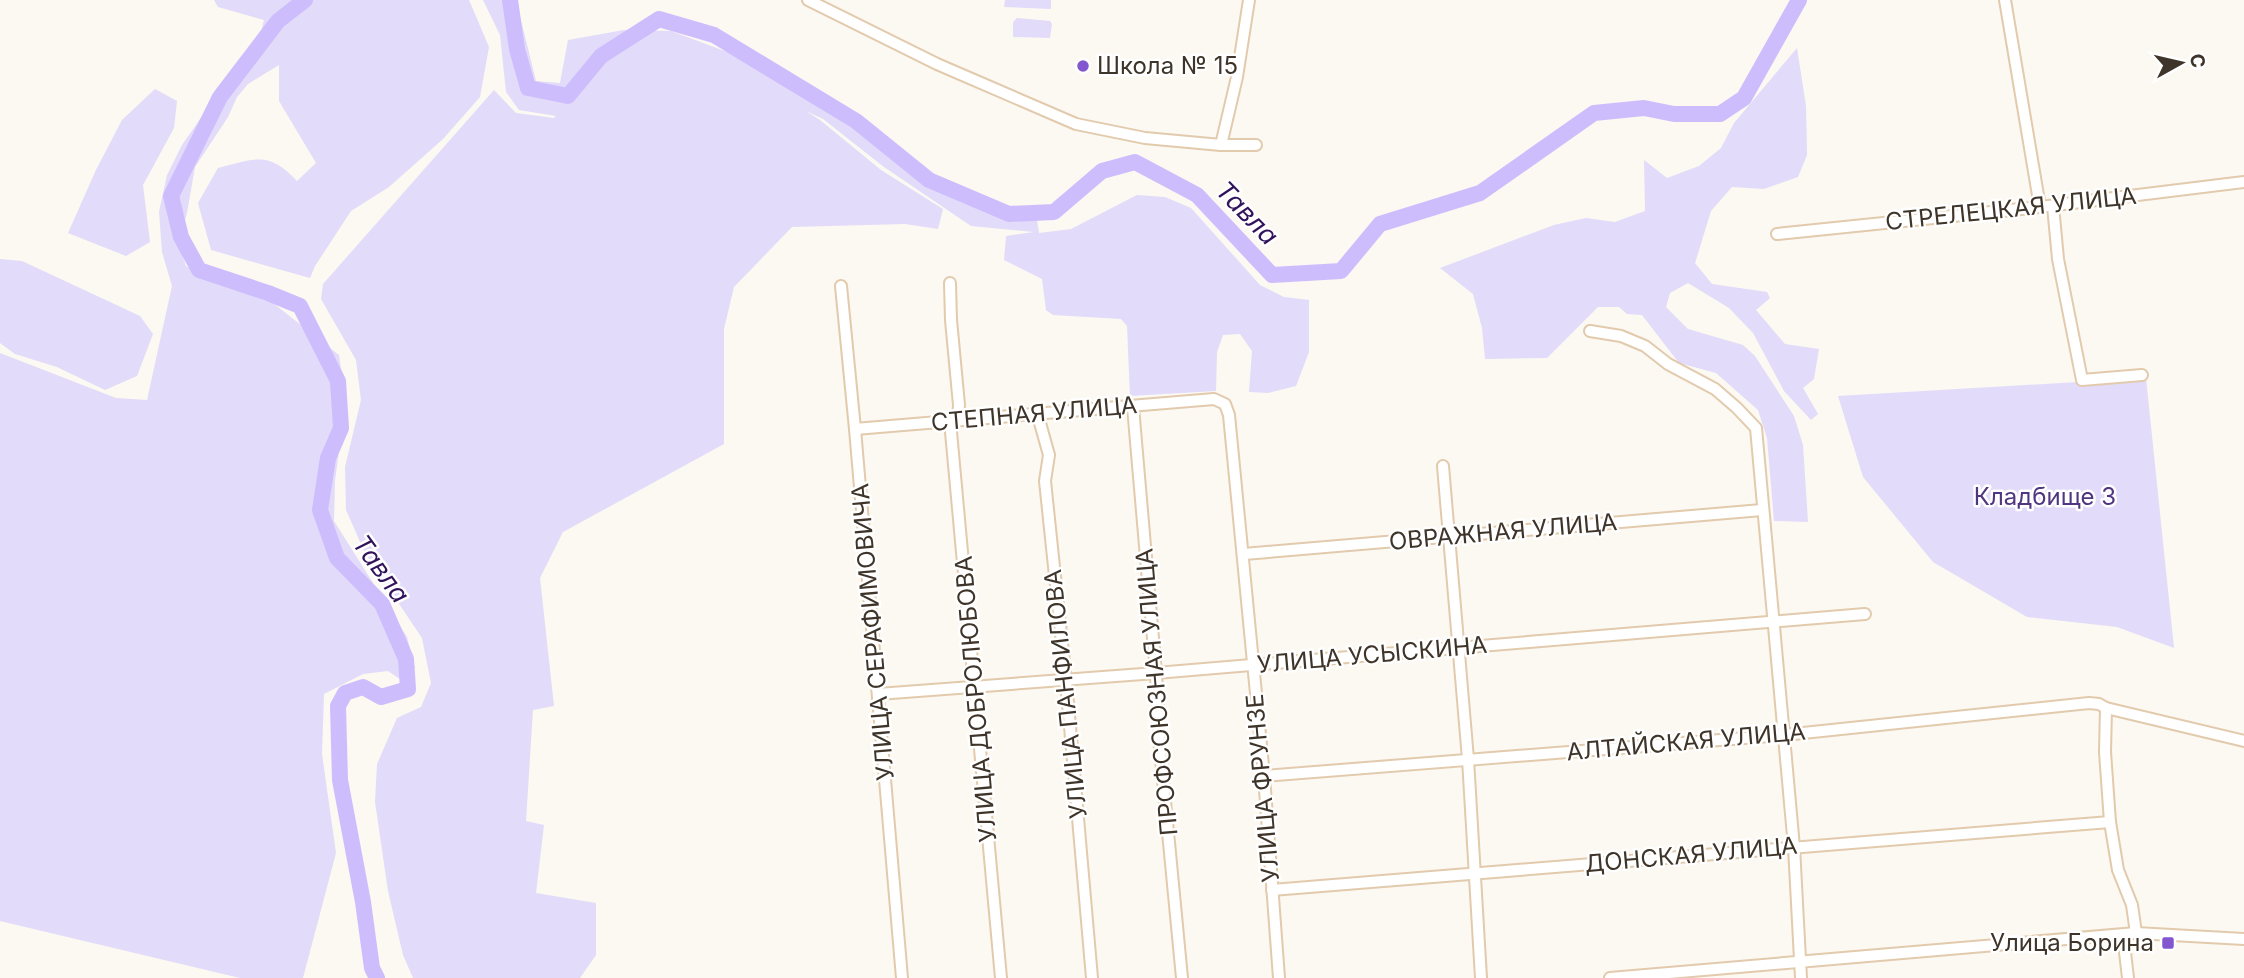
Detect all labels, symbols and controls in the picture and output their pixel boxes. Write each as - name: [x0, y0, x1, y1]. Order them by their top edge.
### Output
- north arrow: [2146, 28, 2216, 98]
- place label: Школа № 15: [1097, 51, 1238, 80]
- text: С: [2185, 52, 2210, 69]
- marker: Школа № 15: [1075, 58, 1091, 74]
- water label: Тавла: [1210, 174, 1285, 251]
- street label: СТРЕЛЕЦКАЯ УЛИЦА: [1884, 181, 2138, 236]
- street label: СТЕПНАЯ УЛИЦА: [930, 390, 1138, 437]
- street label: УЛИЦА СЕРАФИМОВИЧА: [845, 482, 900, 782]
- park label: Кладбище 3: [1974, 482, 2116, 511]
- street label: ОВРАЖНАЯ УЛИЦА: [1388, 507, 1618, 556]
- water label: Тавла: [346, 529, 416, 609]
- street label: ПРОФСОЮЗНАЯ УЛИЦА: [1130, 547, 1183, 837]
- street label: УЛИЦА ДОБРОЛЮБОВА: [949, 555, 1002, 843]
- street label: УЛИЦА ПАНФИЛОВА: [1038, 568, 1093, 820]
- street label: УЛИЦА УСЫСКИНА: [1256, 630, 1488, 679]
- street label: УЛИЦА ФРУНЗЕ: [1240, 693, 1285, 883]
- street label: АЛТАЙСКАЯ УЛИЦА: [1565, 716, 1807, 766]
- street label: ДОНСКАЯ УЛИЦА: [1583, 831, 1798, 878]
- place label: Улица Борина: [1990, 928, 2154, 957]
- marker: Улица Борина: [2160, 935, 2176, 951]

